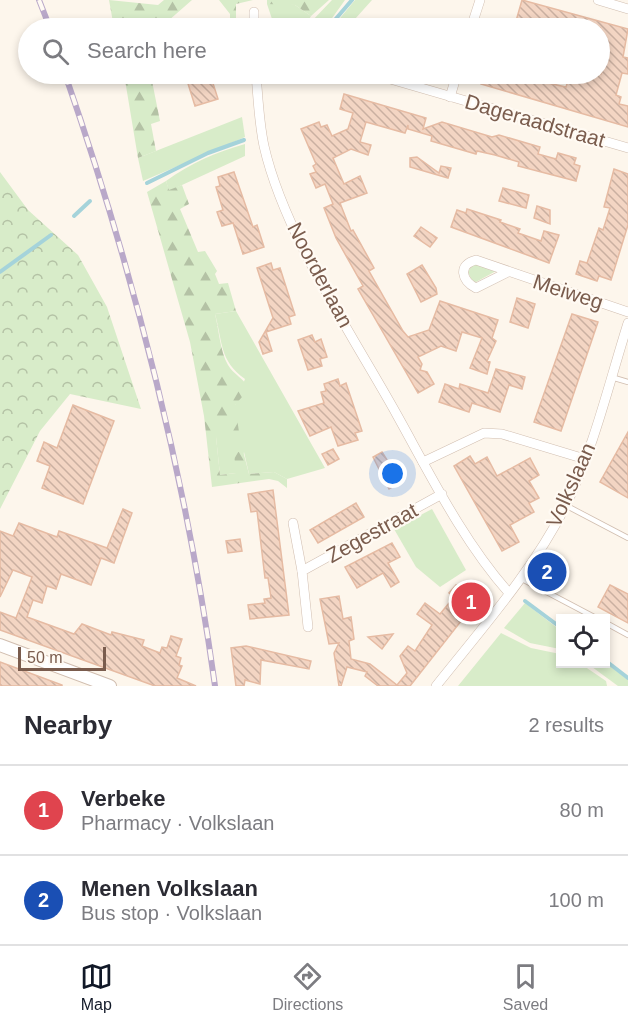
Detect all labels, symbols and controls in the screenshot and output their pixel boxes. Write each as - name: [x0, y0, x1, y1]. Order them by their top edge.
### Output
- search box: [18, 18, 610, 84]
- icon: search: [39, 35, 72, 68]
- text: Search here: [87, 38, 207, 63]
- street label: Dageraadstraat: [462, 90, 608, 152]
- street label: Noorderlaan: [283, 218, 358, 331]
- street label: Meiweg: [530, 269, 606, 314]
- street label: Volkslaan: [542, 439, 599, 531]
- your location: [378, 459, 407, 488]
- street label: Zegestraat: [322, 498, 421, 567]
- pin: 2: [528, 550, 566, 594]
- pin: 1: [452, 580, 490, 624]
- map controls: [556, 614, 610, 668]
- button: locate: [556, 614, 610, 668]
- scale bar: [18, 644, 106, 672]
- text: 50 m: [27, 649, 63, 666]
- text: Nearby: [24, 710, 112, 740]
- text: 2 results: [528, 714, 604, 736]
- text: Verbeke: [81, 786, 165, 811]
- text: 1: [38, 799, 49, 821]
- text: 80 m: [560, 799, 604, 821]
- text: Pharmacy · Volkslaan: [81, 812, 274, 834]
- text: Menen Volkslaan: [81, 876, 258, 901]
- text: 2: [38, 889, 49, 911]
- text: 100 m: [548, 889, 604, 911]
- text: Bus stop · Volkslaan: [81, 902, 262, 924]
- tab: Map: [80, 960, 113, 1014]
- tab: Directions: [272, 960, 343, 1014]
- tab: Saved: [503, 960, 548, 1014]

